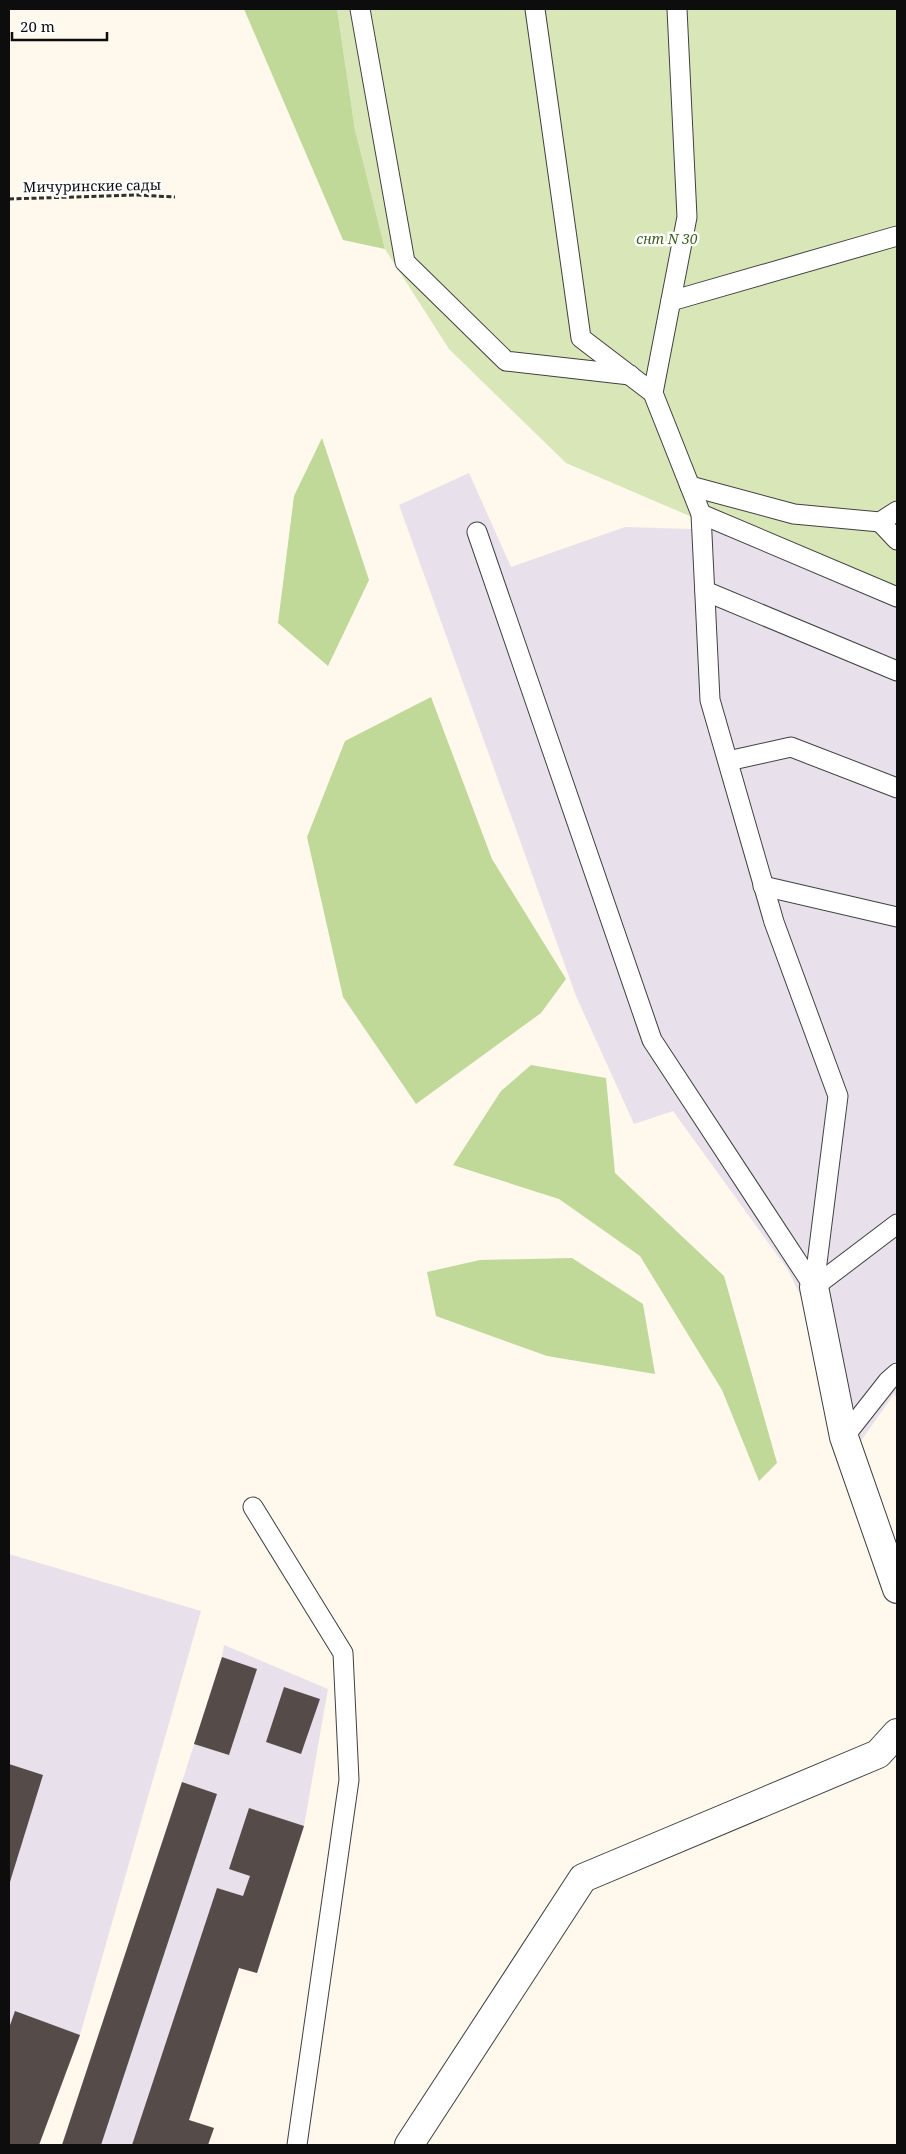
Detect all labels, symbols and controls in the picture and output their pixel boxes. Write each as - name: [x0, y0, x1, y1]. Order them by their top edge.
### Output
- scale bar: [12, 10, 108, 42]
- text: 20 m: [20, 16, 55, 36]
- street label: Мичуринские сады: [23, 175, 161, 196]
- park label: снт N 30: [636, 229, 698, 248]

